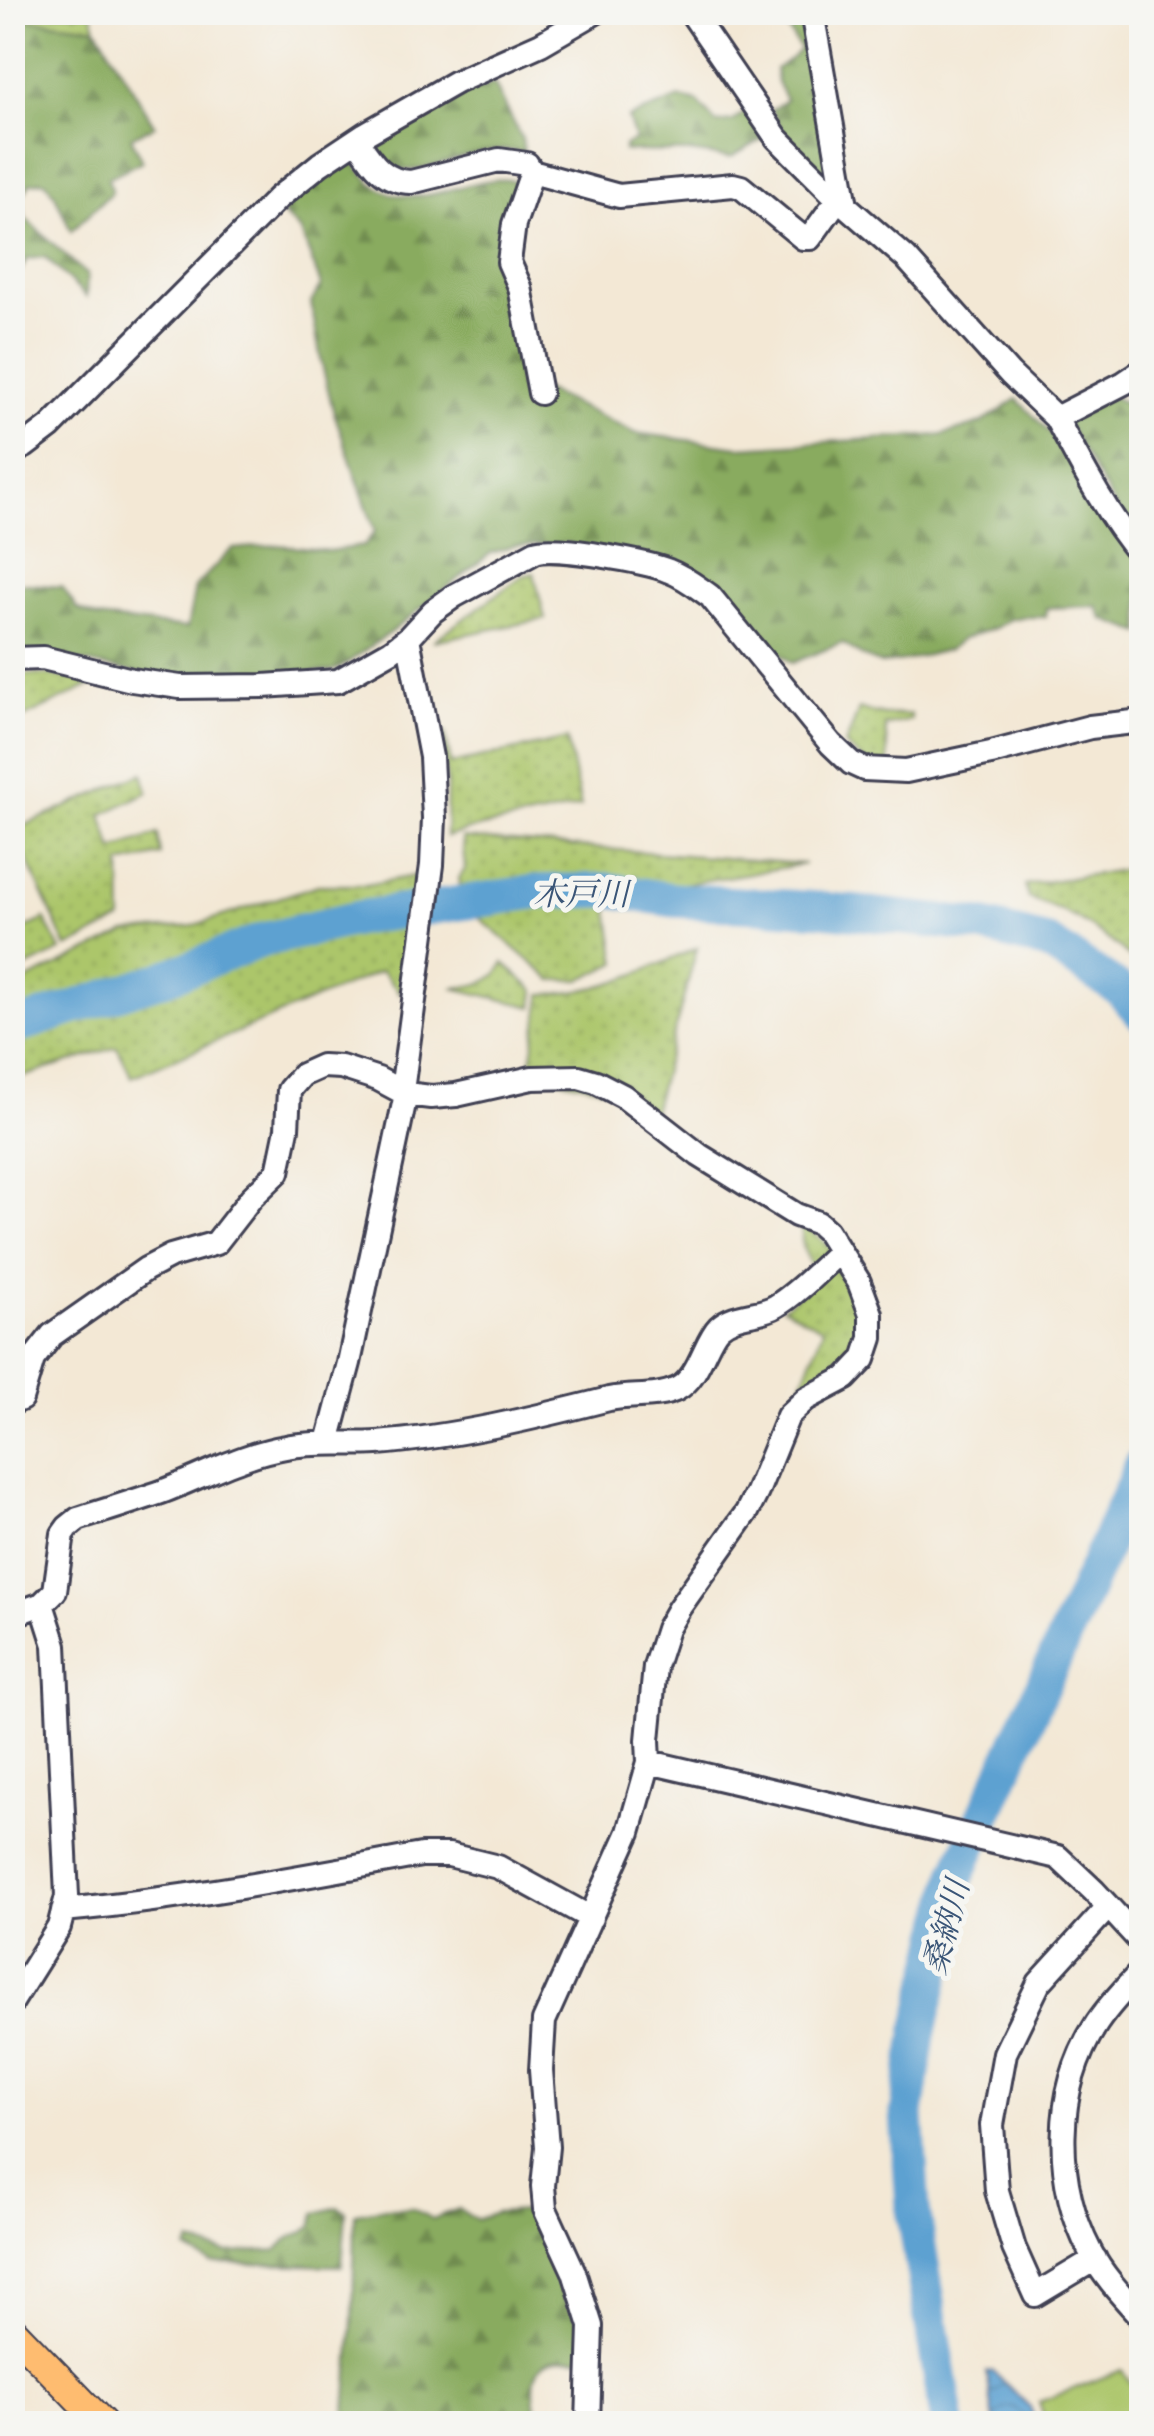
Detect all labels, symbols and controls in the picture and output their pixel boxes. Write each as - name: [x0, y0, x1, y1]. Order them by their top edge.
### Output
- water label: 木戸川: [533, 878, 632, 913]
- water label: 桑納川: [918, 1874, 978, 1978]

